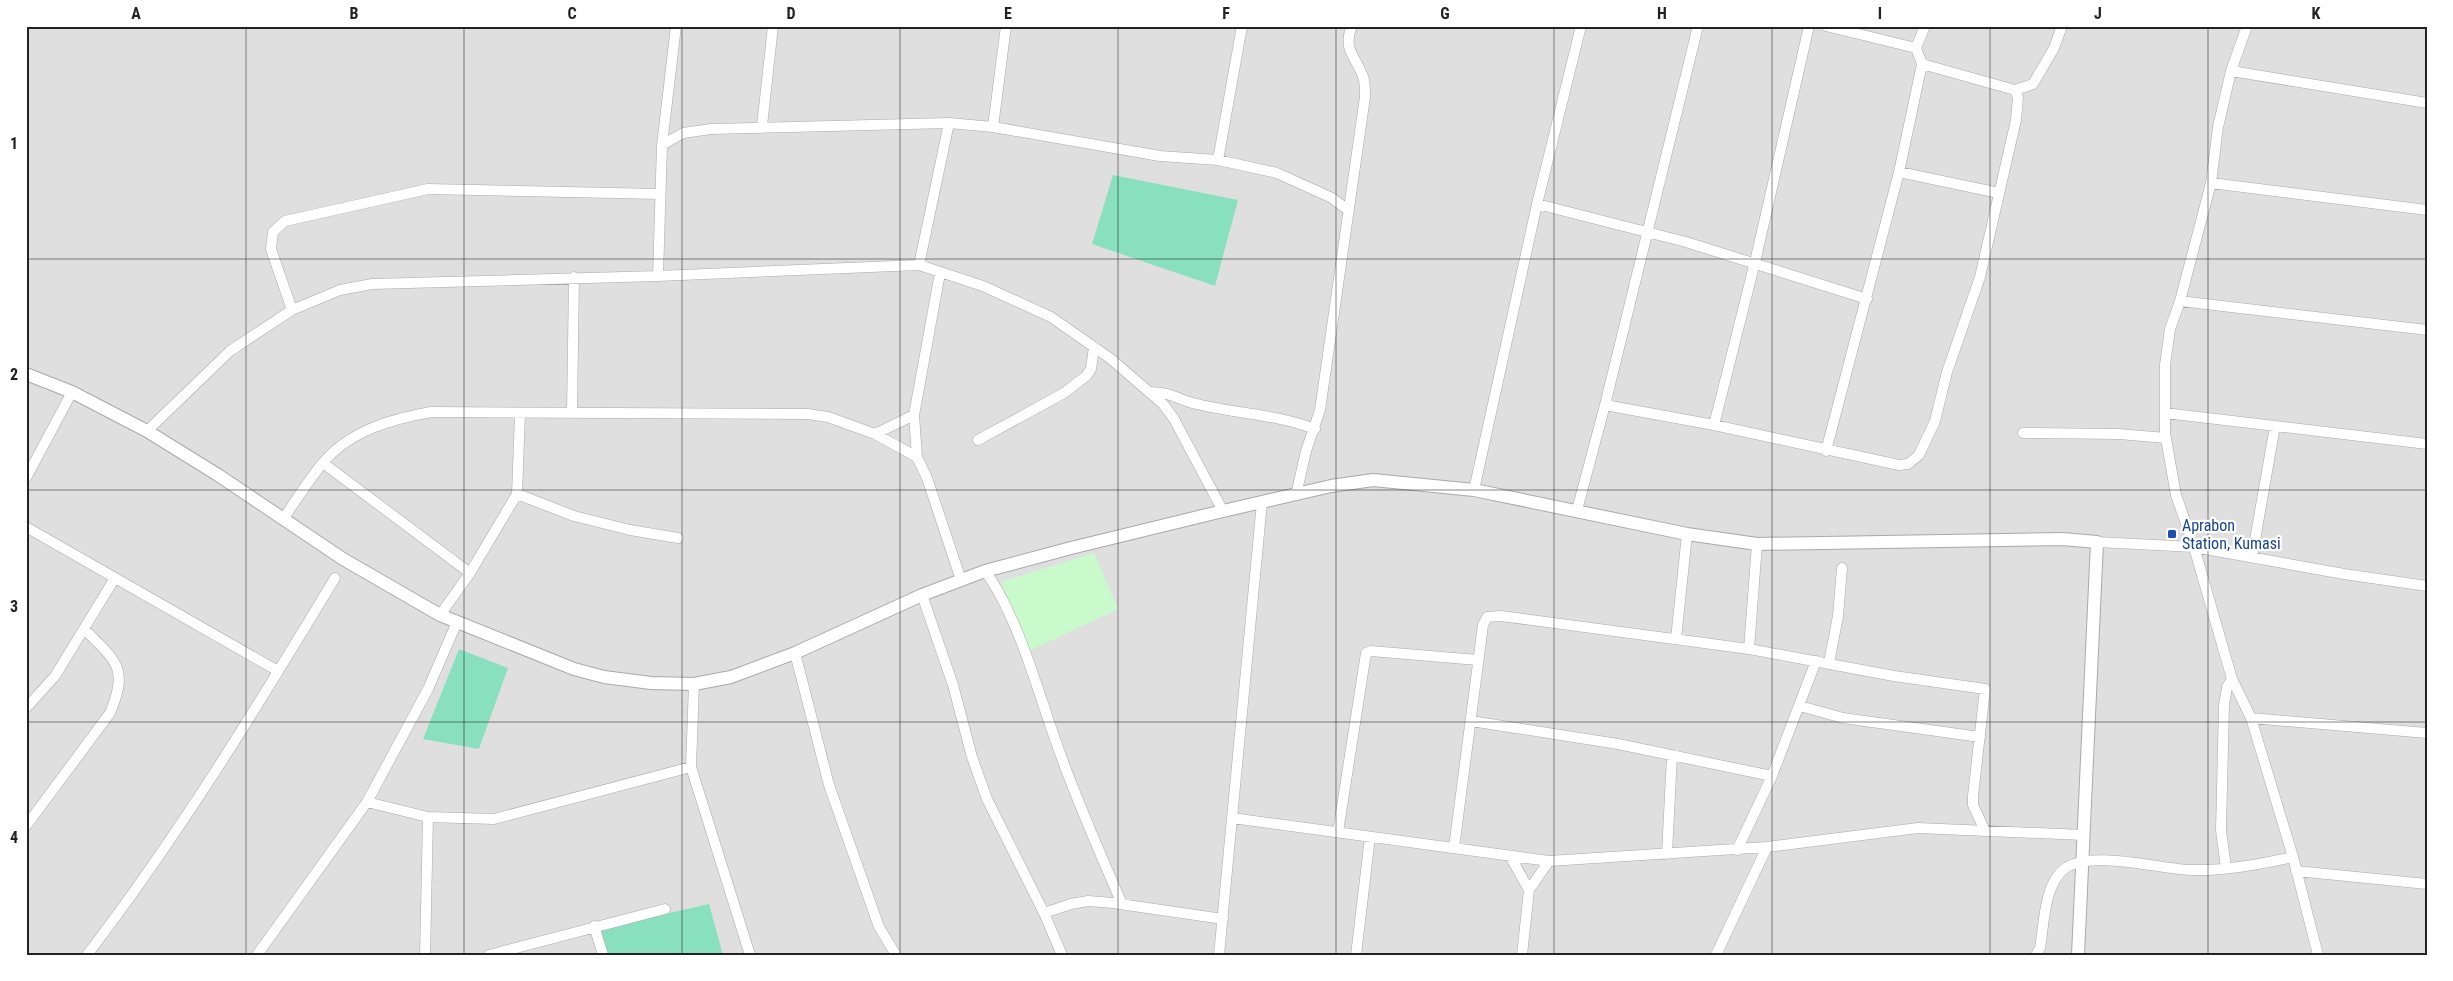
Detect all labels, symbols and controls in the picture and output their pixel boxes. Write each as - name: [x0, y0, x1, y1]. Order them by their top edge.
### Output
- text: A: [131, 4, 141, 23]
- text: B: [350, 4, 359, 23]
- text: C: [567, 4, 577, 23]
- text: D: [786, 4, 796, 23]
- text: E: [1004, 4, 1012, 23]
- text: F: [1222, 4, 1230, 23]
- text: G: [1440, 4, 1450, 23]
- text: H: [1657, 4, 1667, 23]
- text: I: [1878, 4, 1882, 23]
- text: J: [2094, 4, 2102, 23]
- text: K: [2312, 4, 2321, 23]
- text: 1: [10, 134, 18, 153]
- text: 2: [10, 365, 18, 384]
- place label: Aprabon Station, Kumasi: [2182, 516, 2281, 553]
- marker: Aprabon Station, Kumasi: [2166, 528, 2178, 540]
- text: 3: [10, 597, 18, 616]
- text: 4: [10, 828, 18, 847]

